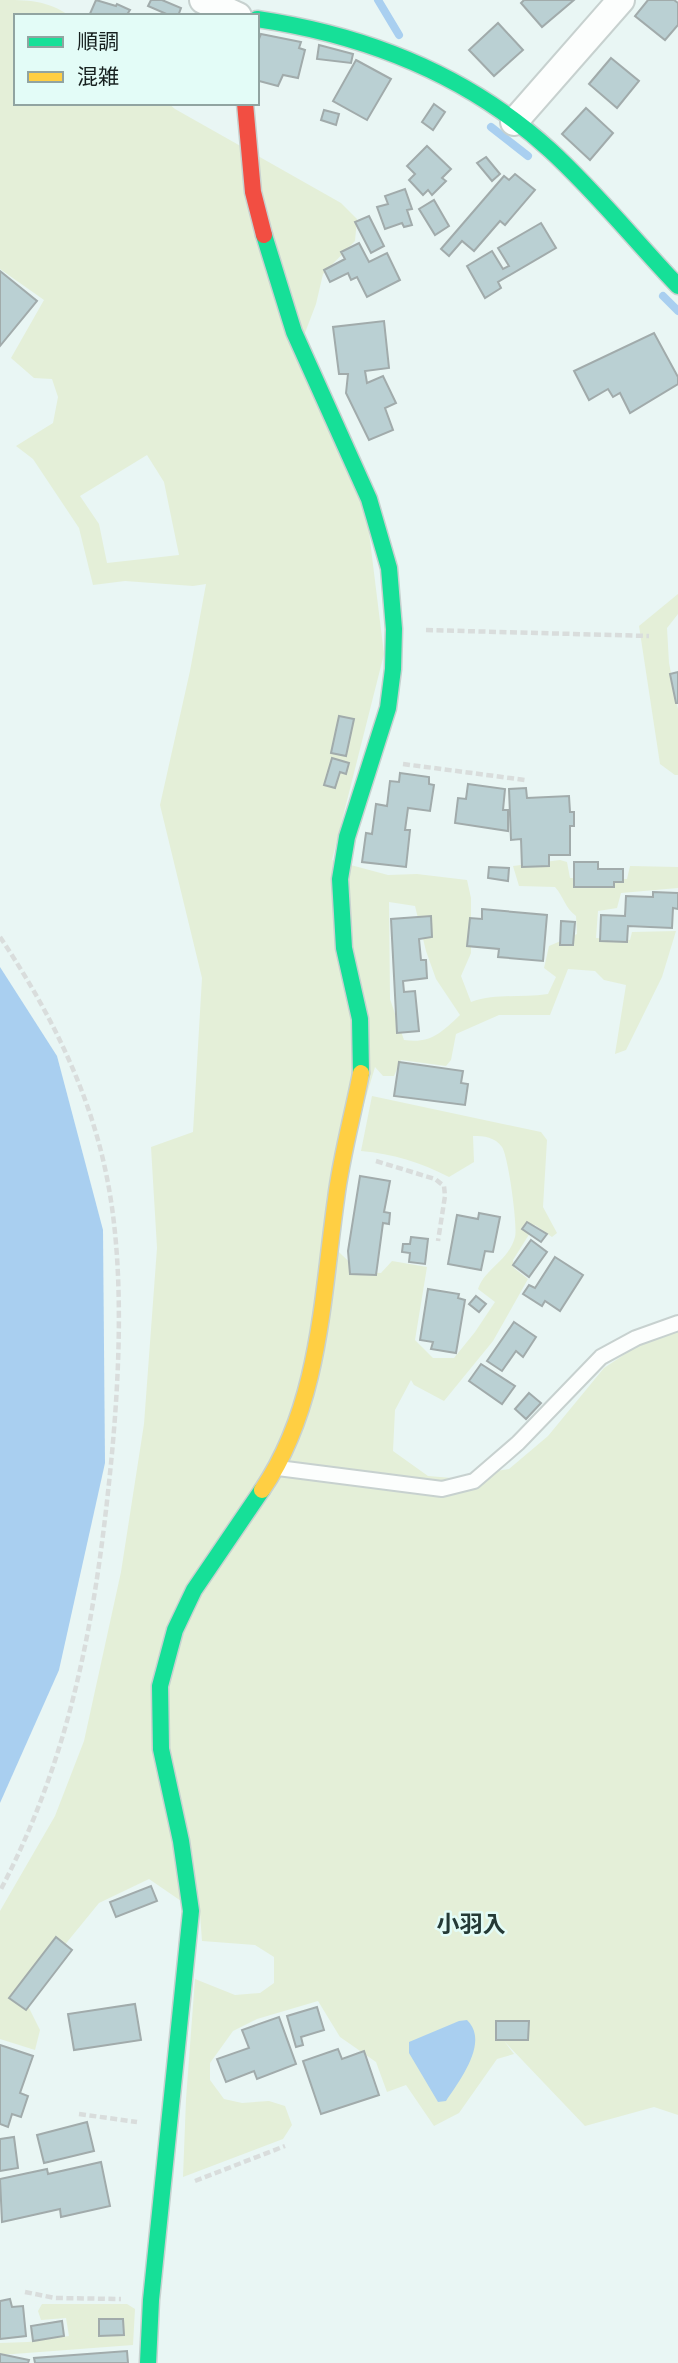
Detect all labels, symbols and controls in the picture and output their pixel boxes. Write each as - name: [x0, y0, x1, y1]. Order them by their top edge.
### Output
- legend: [14, 14, 259, 105]
- text: 順調: [77, 27, 119, 55]
- text: 混雑: [77, 62, 119, 90]
- district label: 小羽入: [437, 1908, 506, 1938]

